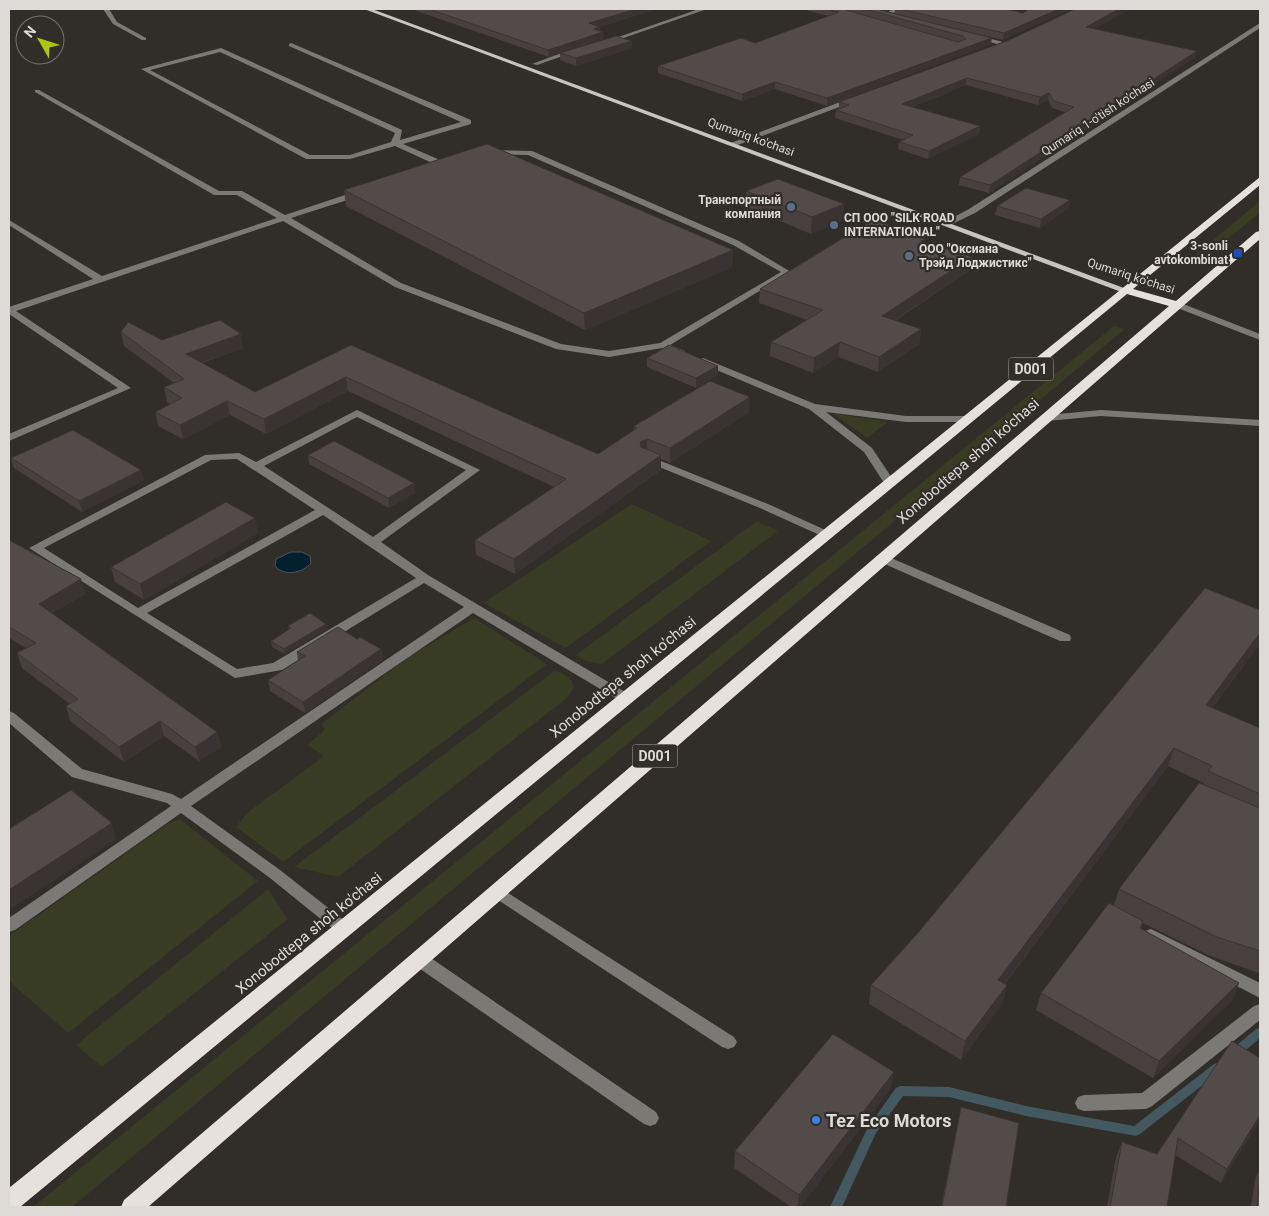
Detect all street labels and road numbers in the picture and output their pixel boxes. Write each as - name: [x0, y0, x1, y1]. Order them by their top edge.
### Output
- street label: Qumariq 1-o'tish ko'chasi: [1039, 75, 1157, 159]
- street label: Qumariq ko'chasi: [706, 115, 796, 159]
- street label: Qumariq ko'chasi: [1086, 255, 1177, 297]
- road number: D001: [1008, 358, 1054, 380]
- street label: Xonobodtepa shoh ko'chasi: [893, 394, 1043, 528]
- street label: Xonobodtepa shoh ko'chasi: [546, 612, 700, 742]
- road number: D001: [632, 744, 678, 768]
- street label: Xonobodtepa shoh ko'chasi: [232, 868, 386, 998]

